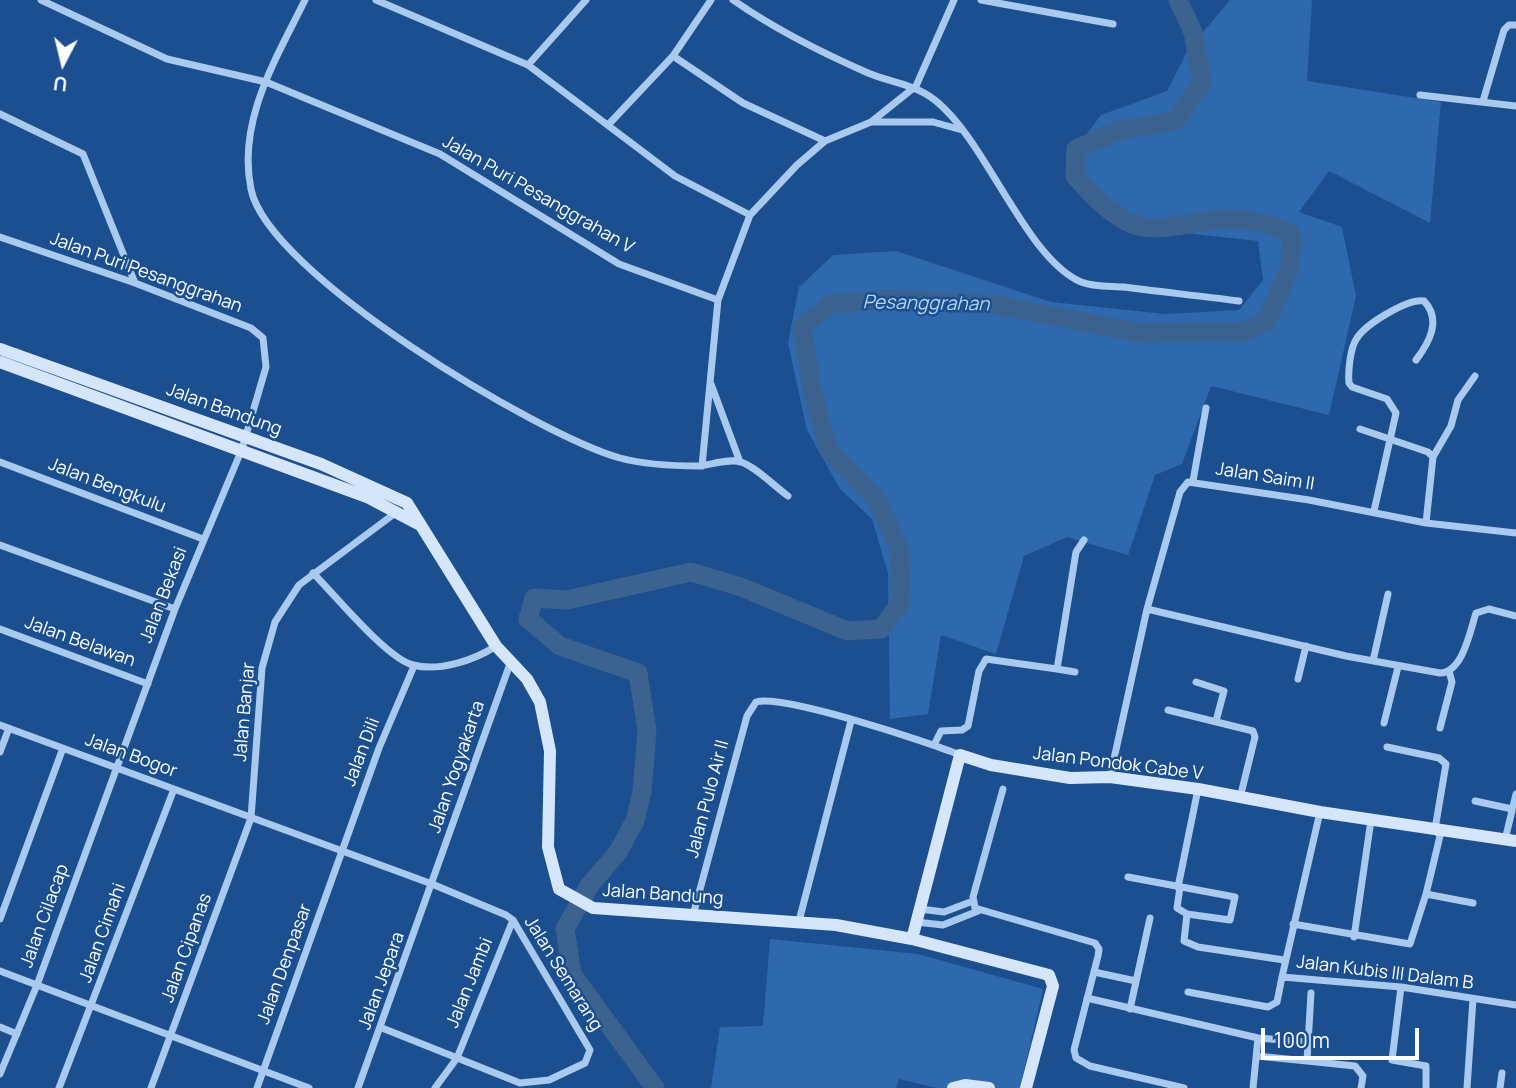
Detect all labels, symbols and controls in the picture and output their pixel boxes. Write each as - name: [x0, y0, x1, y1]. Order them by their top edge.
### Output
- north arrow: [28, 28, 98, 98]
- text: U: [52, 70, 69, 98]
- street label: Jalan Puri Pesanggrahan V: [438, 131, 638, 259]
- street label: Jalan Puri Pesanggrahan: [47, 228, 245, 318]
- water label: Pesanggrahan: [862, 291, 990, 317]
- street label: Jalan Bandung: [163, 379, 285, 441]
- street label: Jalan Bengkulu: [45, 454, 169, 518]
- street label: Jalan Saim II: [1214, 459, 1316, 495]
- street label: Jalan Bekasi: [136, 544, 192, 646]
- street label: Jalan Belawan: [22, 612, 138, 672]
- street label: Jalan Banjar: [230, 661, 260, 763]
- street label: Jalan Yogyakarta: [424, 698, 490, 836]
- street label: Jalan Dili: [339, 715, 385, 789]
- street label: Jalan Bogor: [82, 729, 180, 783]
- street label: Jalan Pulo Air II: [682, 738, 734, 860]
- street label: Jalan Pondok Cabe V: [1032, 743, 1204, 785]
- street label: Jalan Cilacap: [16, 861, 74, 971]
- street label: Jalan Cimahi: [75, 880, 131, 986]
- street label: Jalan Bandung: [602, 880, 724, 910]
- street label: Jalan Cipanas: [157, 890, 217, 1006]
- street label: Jalan Denpasar: [253, 901, 317, 1027]
- street label: Jalan Semarang: [519, 913, 607, 1035]
- street label: Jalan Jepara: [354, 929, 410, 1033]
- street label: Jalan Jambi: [442, 935, 498, 1031]
- street label: Jalan Kubis III Dalam B: [1295, 951, 1475, 995]
- scale bar: [1264, 1014, 1422, 1058]
- text: 100 m: [1274, 1026, 1330, 1054]

